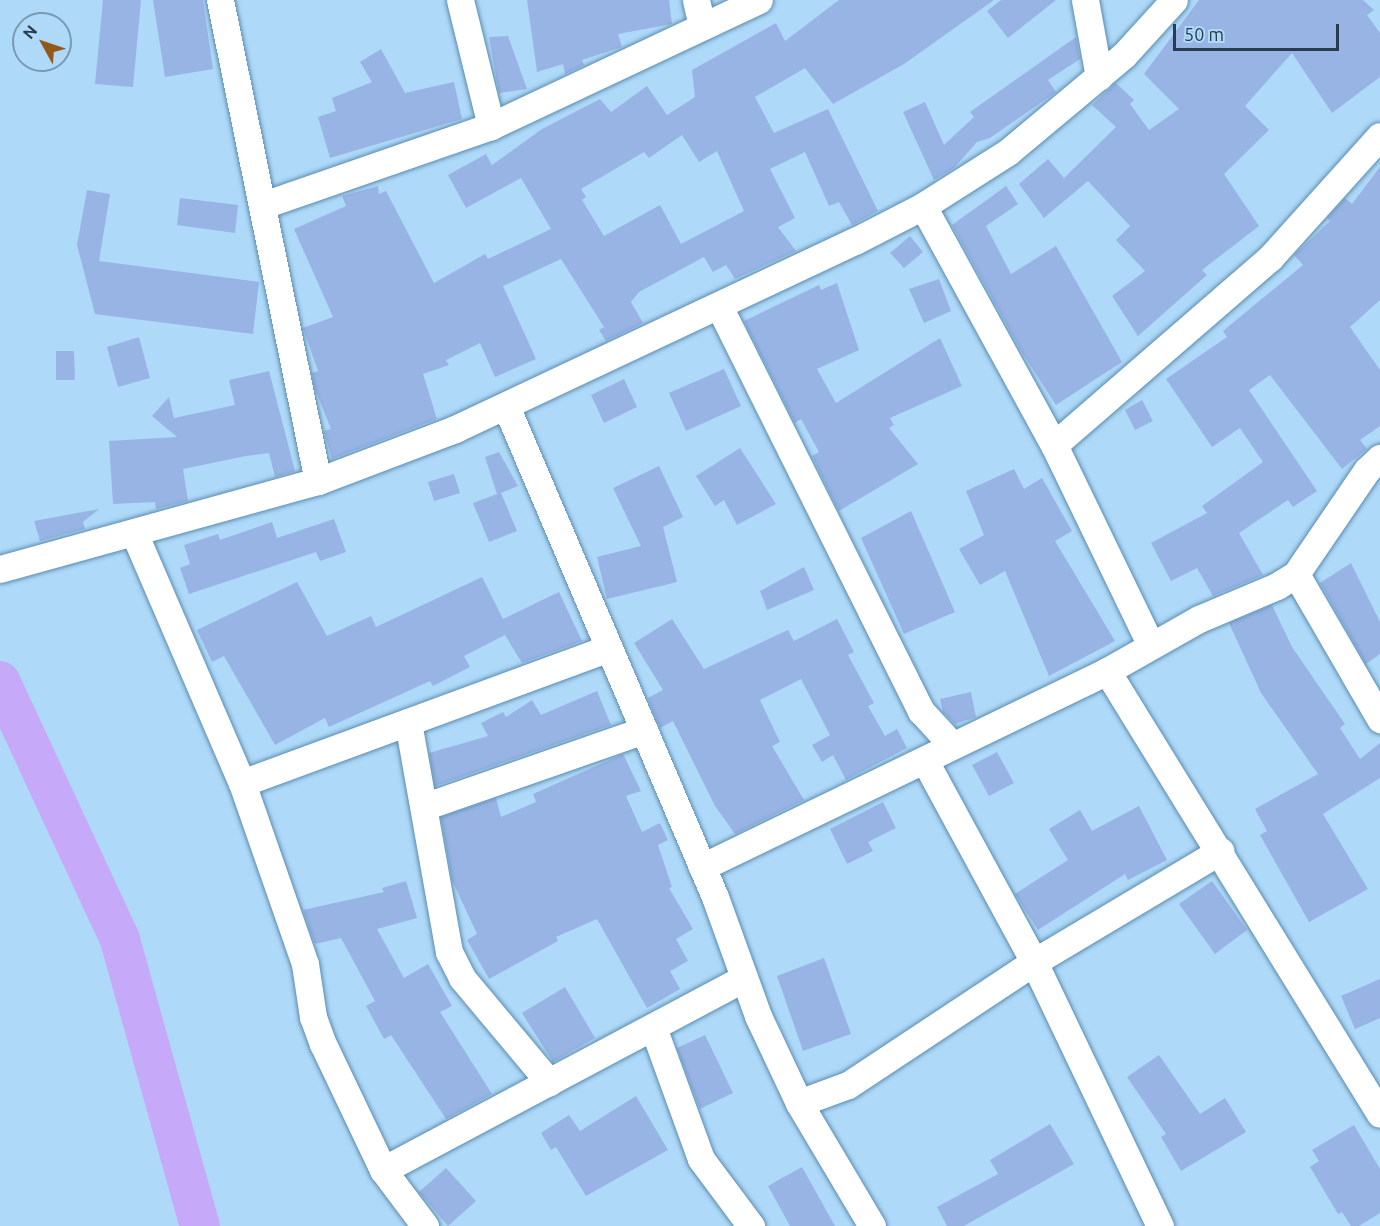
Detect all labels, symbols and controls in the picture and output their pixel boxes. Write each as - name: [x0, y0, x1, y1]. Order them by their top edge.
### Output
- north arrow: [12, 12, 72, 72]
- scale bar: [1176, 12, 1342, 50]
- text: N: [19, 21, 40, 42]
- text: 50 m: [1184, 24, 1224, 44]

